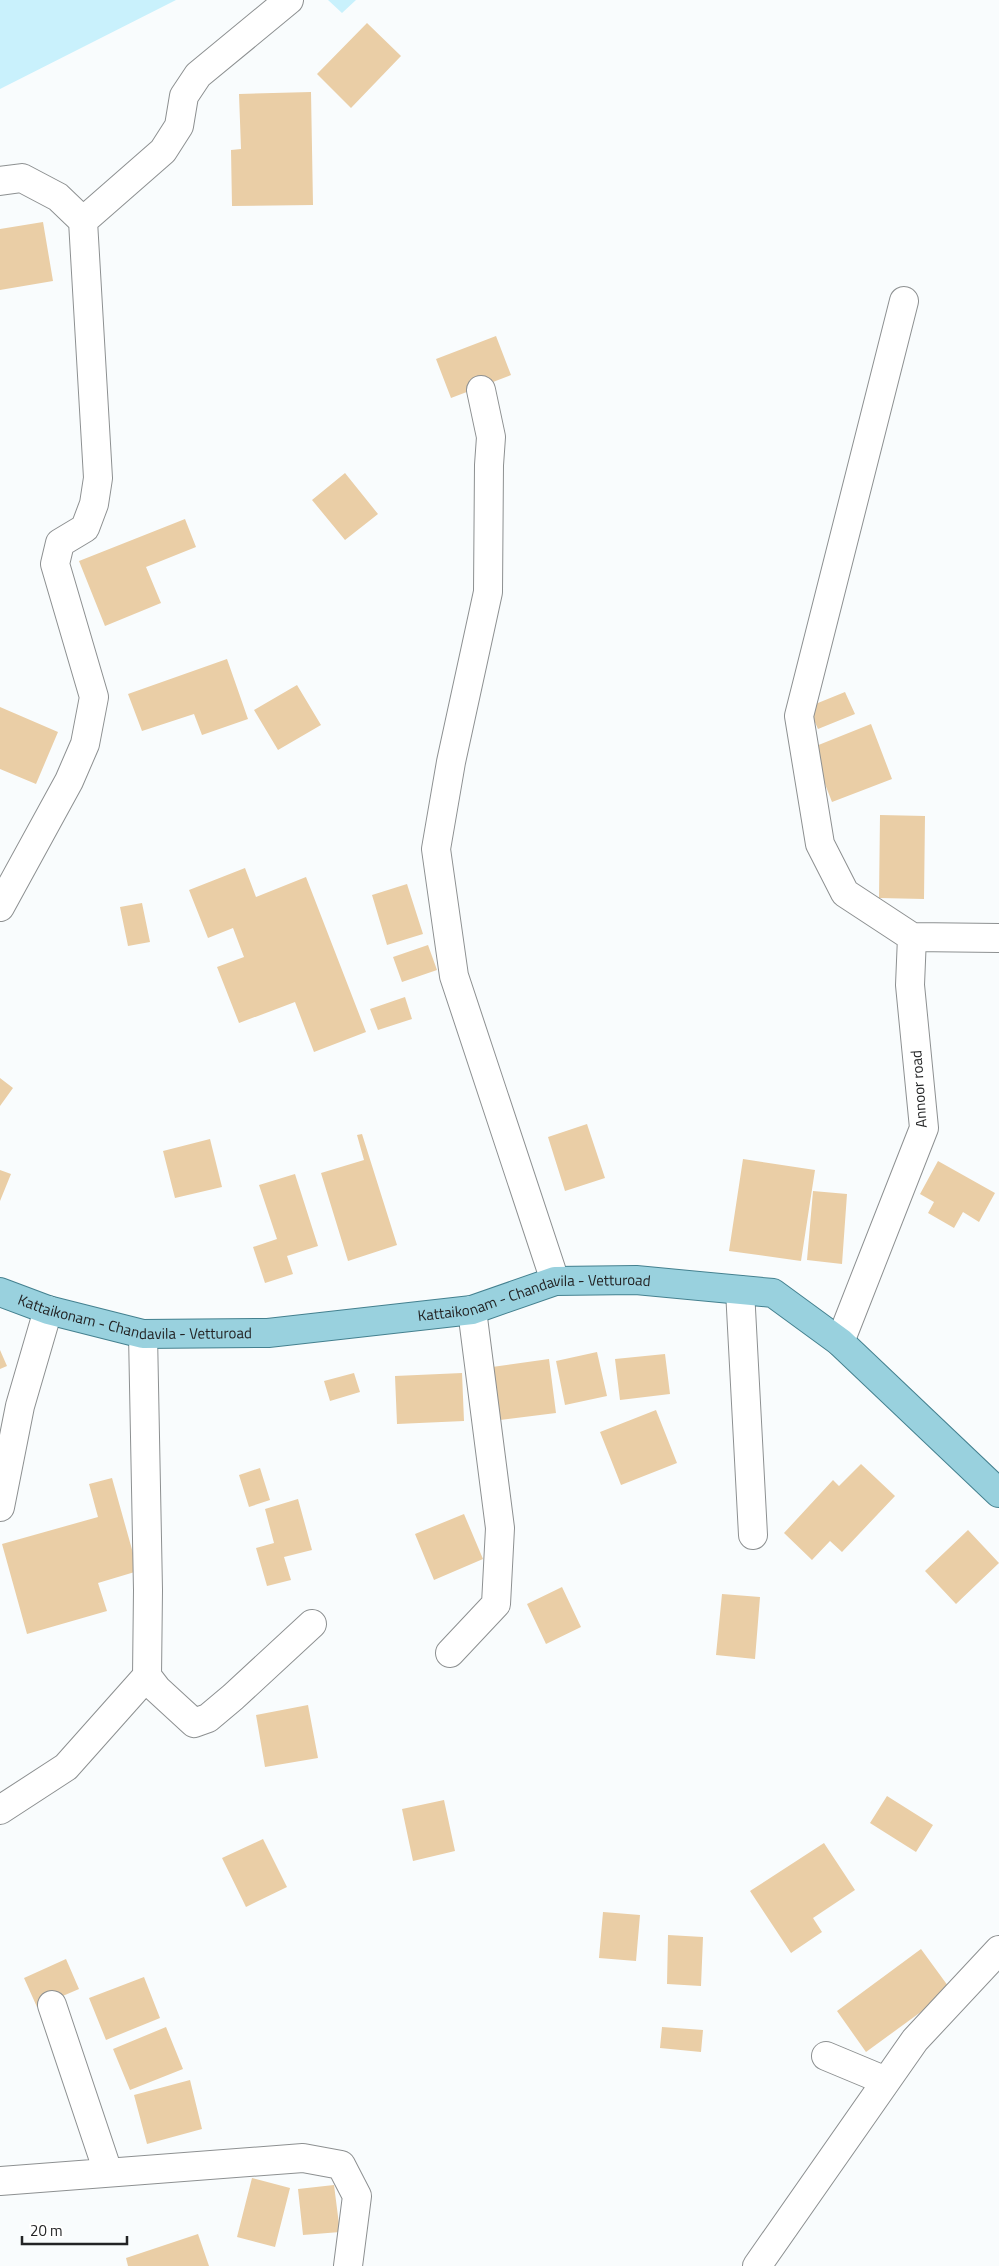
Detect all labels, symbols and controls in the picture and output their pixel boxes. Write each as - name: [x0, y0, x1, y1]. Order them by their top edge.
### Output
- street label: Annoor road: [904, 1049, 933, 1129]
- street label: Kattaikonam - Chandavila - Vetturoad: [416, 1268, 652, 1327]
- street label: Kattaikonam - Chandavila - Vetturoad: [15, 1288, 252, 1345]
- scale bar: [22, 2214, 128, 2246]
- text: 20 m: [30, 2219, 63, 2242]

